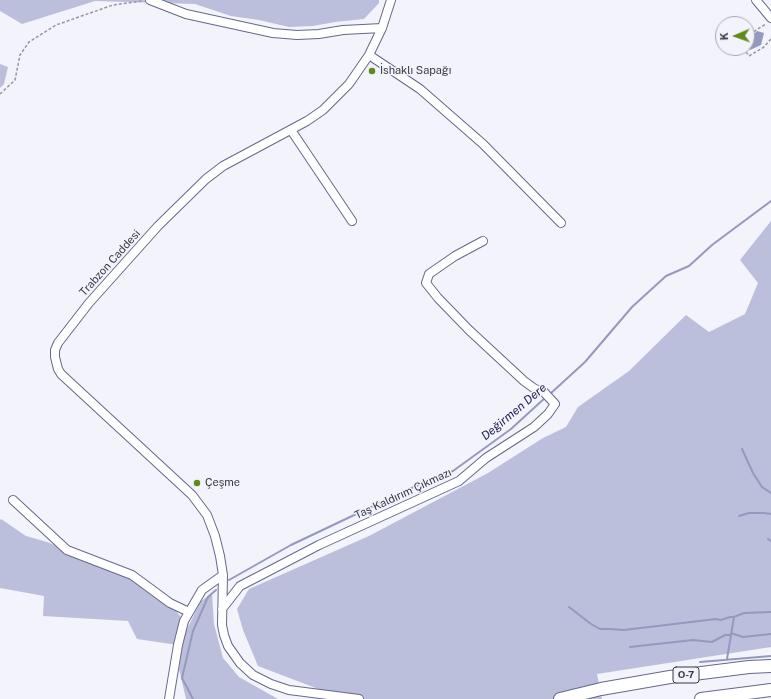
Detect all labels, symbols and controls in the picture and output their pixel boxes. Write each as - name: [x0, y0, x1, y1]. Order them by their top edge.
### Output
- north arrow: [715, 16, 755, 56]
- text: K: [718, 32, 730, 41]
- place label: İshaklı Sapağı: [380, 64, 451, 78]
- marker: İshaklı Sapağı: [367, 66, 377, 76]
- street label: Trabzon Caddesi: [77, 227, 143, 299]
- water label: Değirmen Dere: [478, 380, 550, 444]
- street label: Taş Kaldırım Çıkmazı: [353, 466, 453, 522]
- place label: Çeşme: [205, 476, 240, 490]
- marker: Çeşme: [192, 478, 202, 488]
- road number: O-7: [673, 667, 699, 683]

